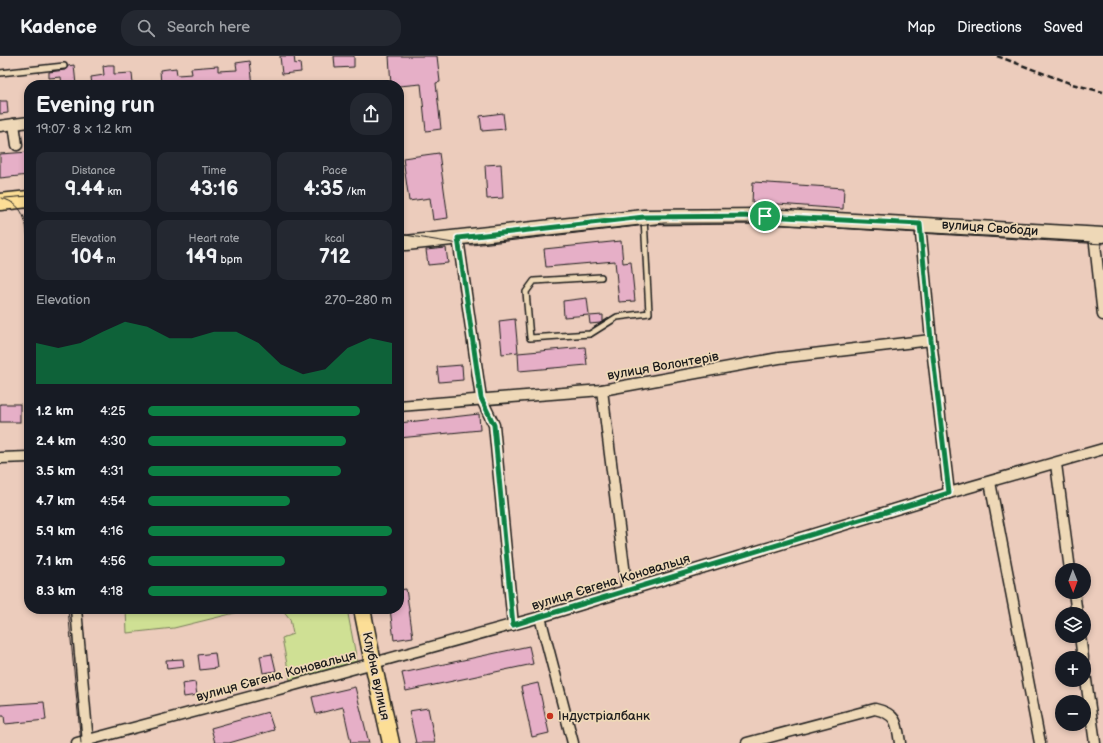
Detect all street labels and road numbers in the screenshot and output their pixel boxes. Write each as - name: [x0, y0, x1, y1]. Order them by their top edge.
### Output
- street label: вулиця Свободи: [941, 217, 1039, 239]
- street label: вулиця Волонтерів: [606, 348, 720, 384]
- street label: вулиця Євгена Коновальця: [530, 550, 692, 614]
- street label: Клубна вулиця: [359, 630, 393, 722]
- street label: вулиця Євгена Коновальця: [194, 647, 358, 705]

